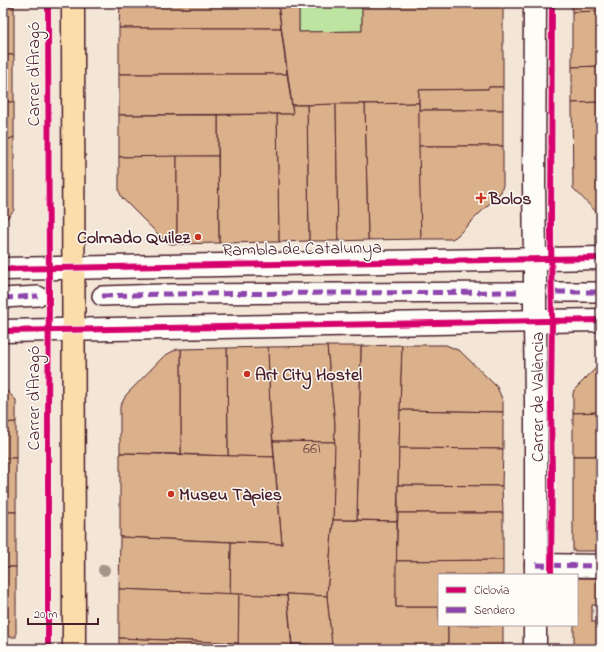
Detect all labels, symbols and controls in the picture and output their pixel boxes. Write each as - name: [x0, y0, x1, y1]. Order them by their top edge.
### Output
- street label: Carrer d'Aragó: [22, 22, 49, 126]
- place label: Bolos: [488, 187, 531, 213]
- marker: Bolos: [476, 193, 486, 203]
- place label: Colmado Quilez: [77, 226, 190, 252]
- marker: Colmado Quilez: [193, 232, 203, 242]
- street label: Rambla de Catalunya: [222, 236, 382, 264]
- street label: Carrer de València: [526, 332, 552, 462]
- street label: Carrer d'Aragó: [22, 346, 49, 450]
- place label: Art City Hostel: [255, 363, 362, 390]
- marker: Art City Hostel: [242, 369, 252, 379]
- house number: 66I: [303, 437, 321, 461]
- place label: Museu Tàpies: [179, 483, 282, 509]
- marker: Museu Tàpies: [166, 489, 176, 499]
- legend: [438, 574, 578, 626]
- text: Ciclovía: [474, 582, 510, 600]
- scale bar: [28, 600, 98, 626]
- text: Sendero: [474, 602, 515, 620]
- text: 20 m: [34, 606, 57, 624]

